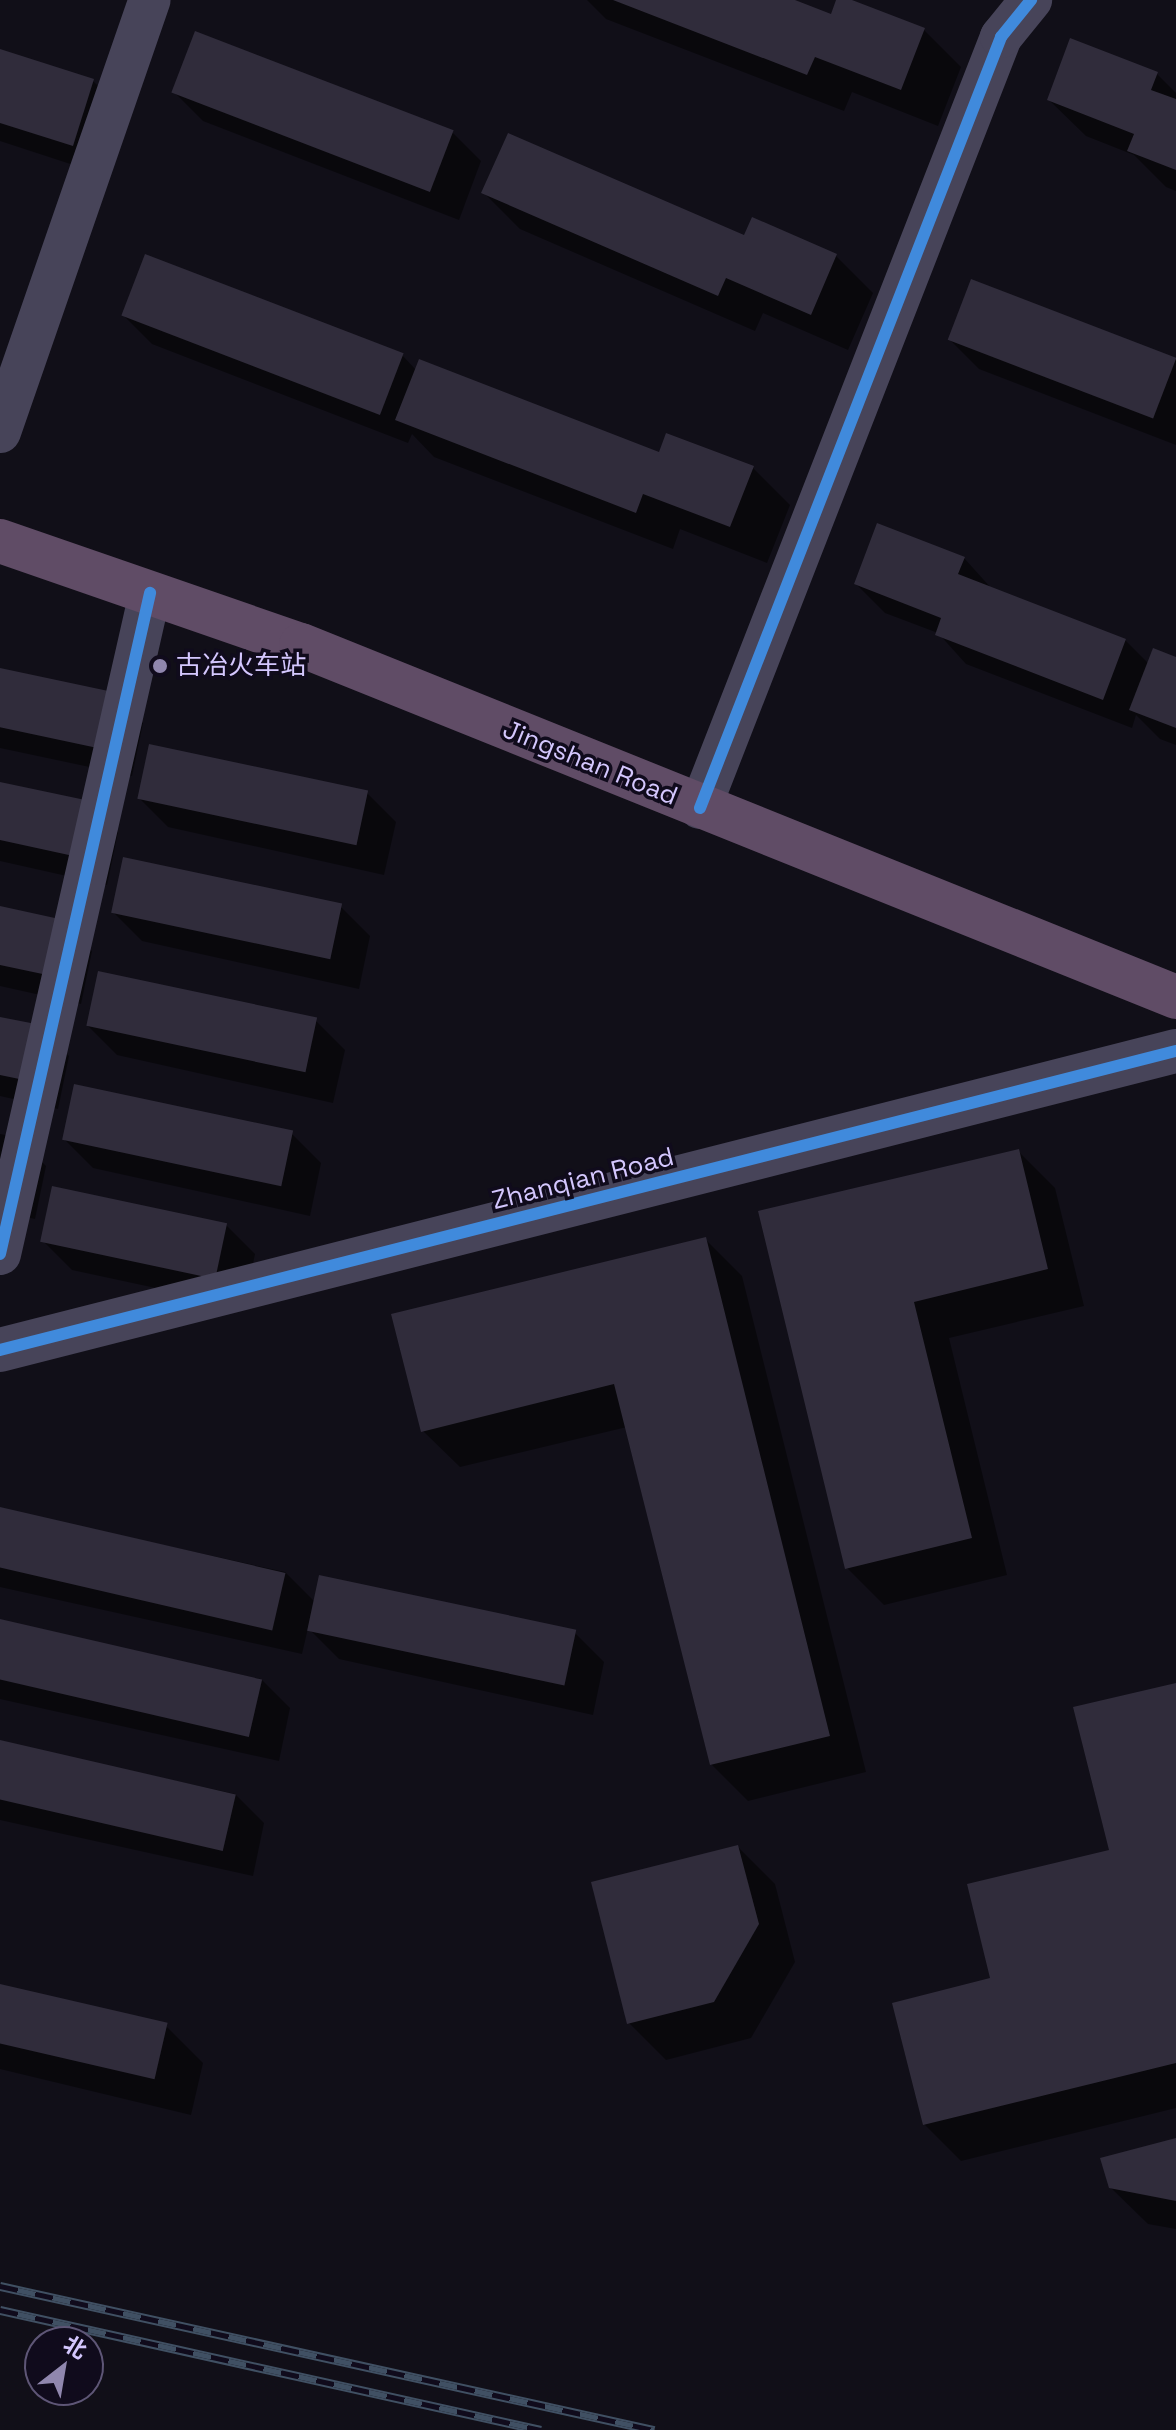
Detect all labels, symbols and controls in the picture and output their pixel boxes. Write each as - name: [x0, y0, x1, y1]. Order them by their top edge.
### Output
- place label: 古冶火车站: [176, 650, 306, 682]
- marker: 古冶火车站: [151, 657, 169, 675]
- street label: Jingshan Road: [498, 714, 682, 812]
- street label: Zhanqian Road: [489, 1141, 677, 1217]
- north arrow: [24, 2326, 104, 2406]
- text: 北: [59, 2329, 92, 2365]

